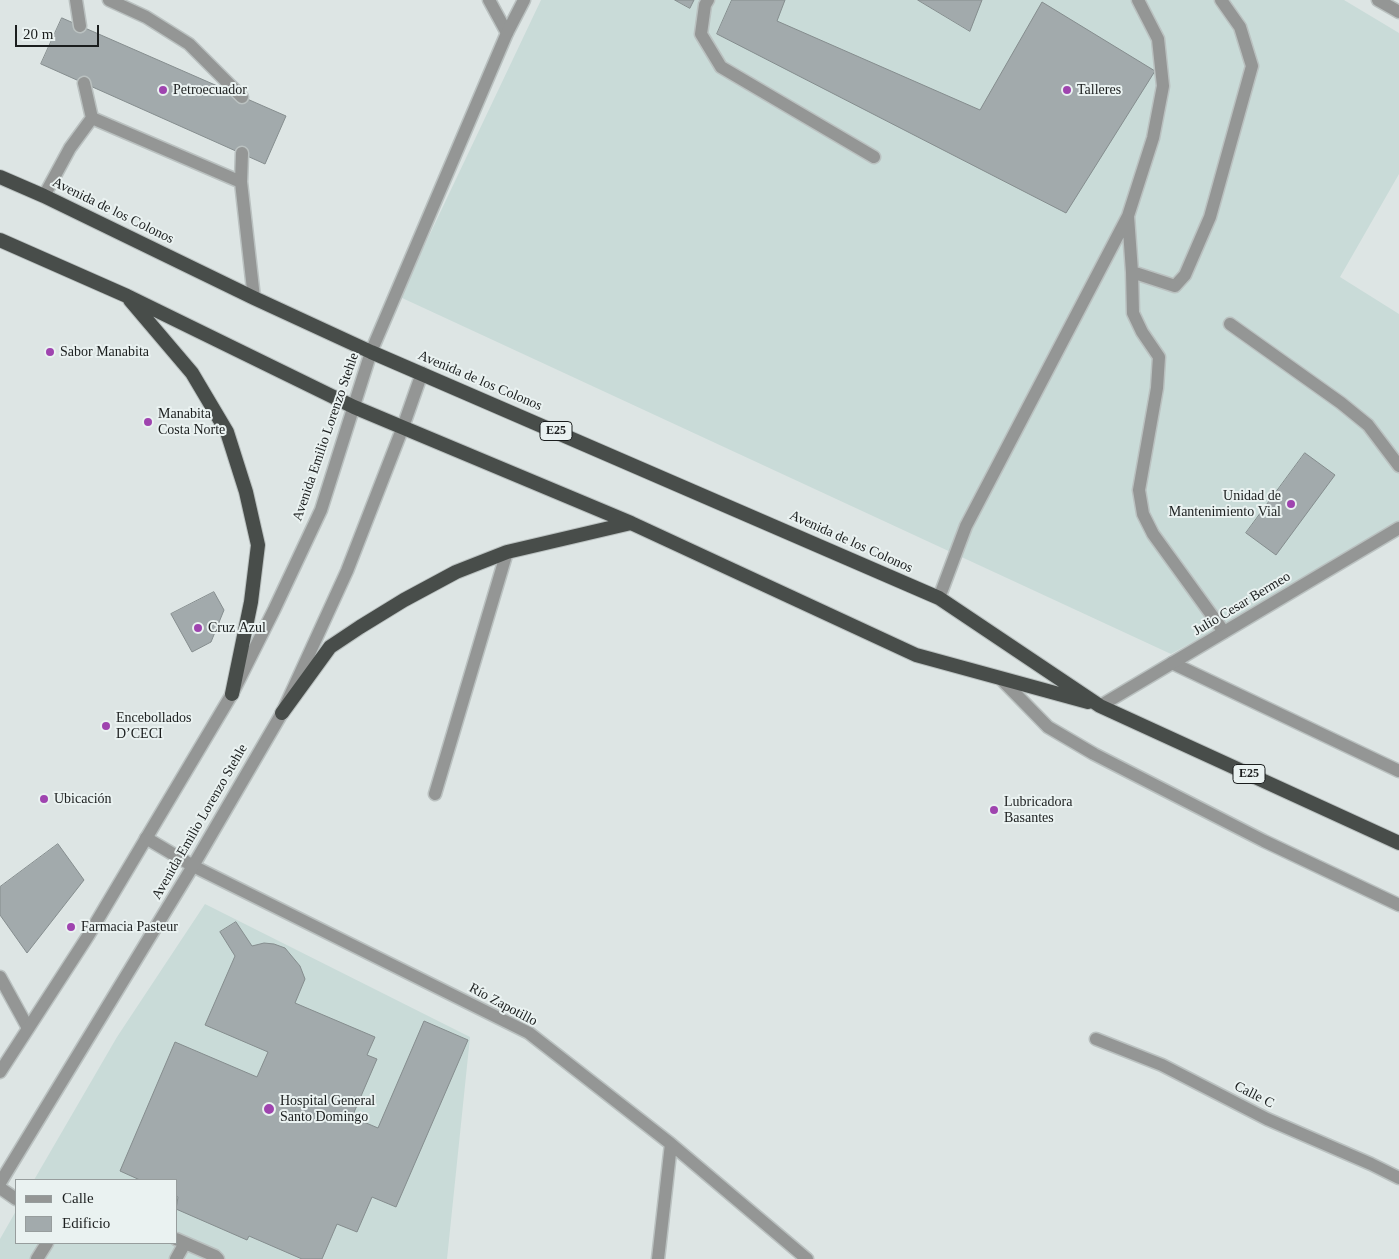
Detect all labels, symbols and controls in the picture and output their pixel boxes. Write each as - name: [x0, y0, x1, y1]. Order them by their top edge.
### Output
- scale bar: [18, 15, 101, 47]
- text: 20 m: [23, 26, 53, 42]
- place label: Petroecuador: [173, 82, 247, 98]
- place label: Talleres: [1077, 82, 1121, 98]
- marker: Petroecuador: [157, 84, 169, 96]
- marker: Talleres: [1061, 84, 1073, 96]
- street label: Avenida de los Colonos: [49, 174, 177, 248]
- place label: Sabor Manabita: [60, 344, 149, 360]
- marker: Sabor Manabita: [44, 346, 56, 358]
- street label: Avenida de los Colonos: [415, 347, 545, 415]
- street label: Avenida Emilio Lorenzo Stehle: [289, 351, 363, 523]
- place label: Manabita Costa Norte: [158, 406, 225, 438]
- marker: Manabita Costa Norte: [142, 416, 154, 428]
- road number: E25: [540, 422, 572, 441]
- place label: Unidad de Mantenimiento Vial: [1169, 488, 1281, 520]
- marker: Unidad de Mantenimiento Vial: [1285, 498, 1297, 510]
- street label: Avenida de los Colonos: [787, 507, 915, 577]
- street label: Julio Cesar Bermeo: [1190, 568, 1294, 640]
- place label: Cruz Azul: [208, 620, 266, 636]
- marker: Cruz Azul: [192, 622, 204, 634]
- place label: Encebollados D’CECI: [116, 710, 191, 742]
- marker: Encebollados D’CECI: [100, 720, 112, 732]
- street label: Avenida Emilio Lorenzo Stehle: [149, 741, 251, 903]
- road number: E25: [1233, 764, 1265, 784]
- place label: Ubicación: [54, 791, 112, 807]
- marker: Ubicación: [38, 793, 50, 805]
- place label: Lubricadora Basantes: [1004, 794, 1072, 826]
- marker: Lubricadora Basantes: [988, 804, 1000, 816]
- place label: Farmacia Pasteur: [81, 919, 178, 935]
- marker: Farmacia Pasteur: [65, 921, 77, 933]
- street label: Río Zapotillo: [466, 980, 540, 1030]
- street label: Calle C: [1231, 1078, 1277, 1112]
- place label: Hospital General Santo Domingo: [280, 1093, 375, 1126]
- marker: Hospital General Santo Domingo: [262, 1102, 276, 1116]
- legend: [15, 1179, 178, 1244]
- text: Calle: [62, 1190, 94, 1206]
- text: Edificio: [62, 1215, 110, 1231]

